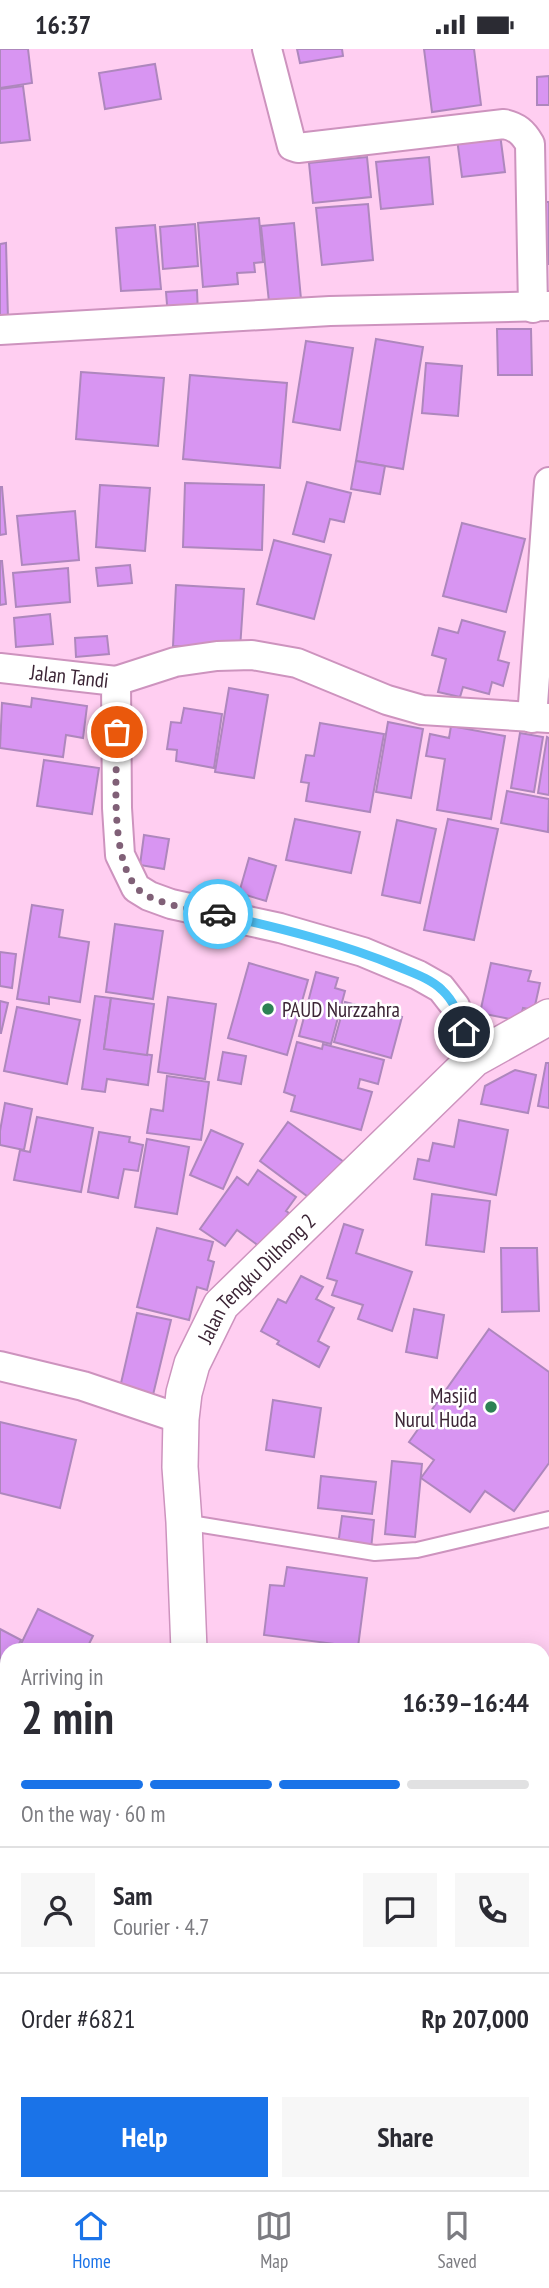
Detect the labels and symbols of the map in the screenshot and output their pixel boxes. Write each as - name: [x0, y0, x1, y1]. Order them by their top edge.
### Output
- street label: Jalan Tandi: [28, 658, 110, 694]
- pin: [87, 702, 147, 762]
- courier: [183, 879, 253, 949]
- place label: PAUD Nurzzahra: [282, 996, 400, 1023]
- marker: PAUD Nurzzahra: [260, 1001, 276, 1017]
- pin: [434, 1002, 494, 1062]
- street label: Jalan Tengku Dilhong 2: [190, 1207, 321, 1348]
- place label: Masjid Nurul Huda: [395, 1382, 477, 1433]
- marker: Masjid Nurul Huda: [483, 1399, 499, 1415]

